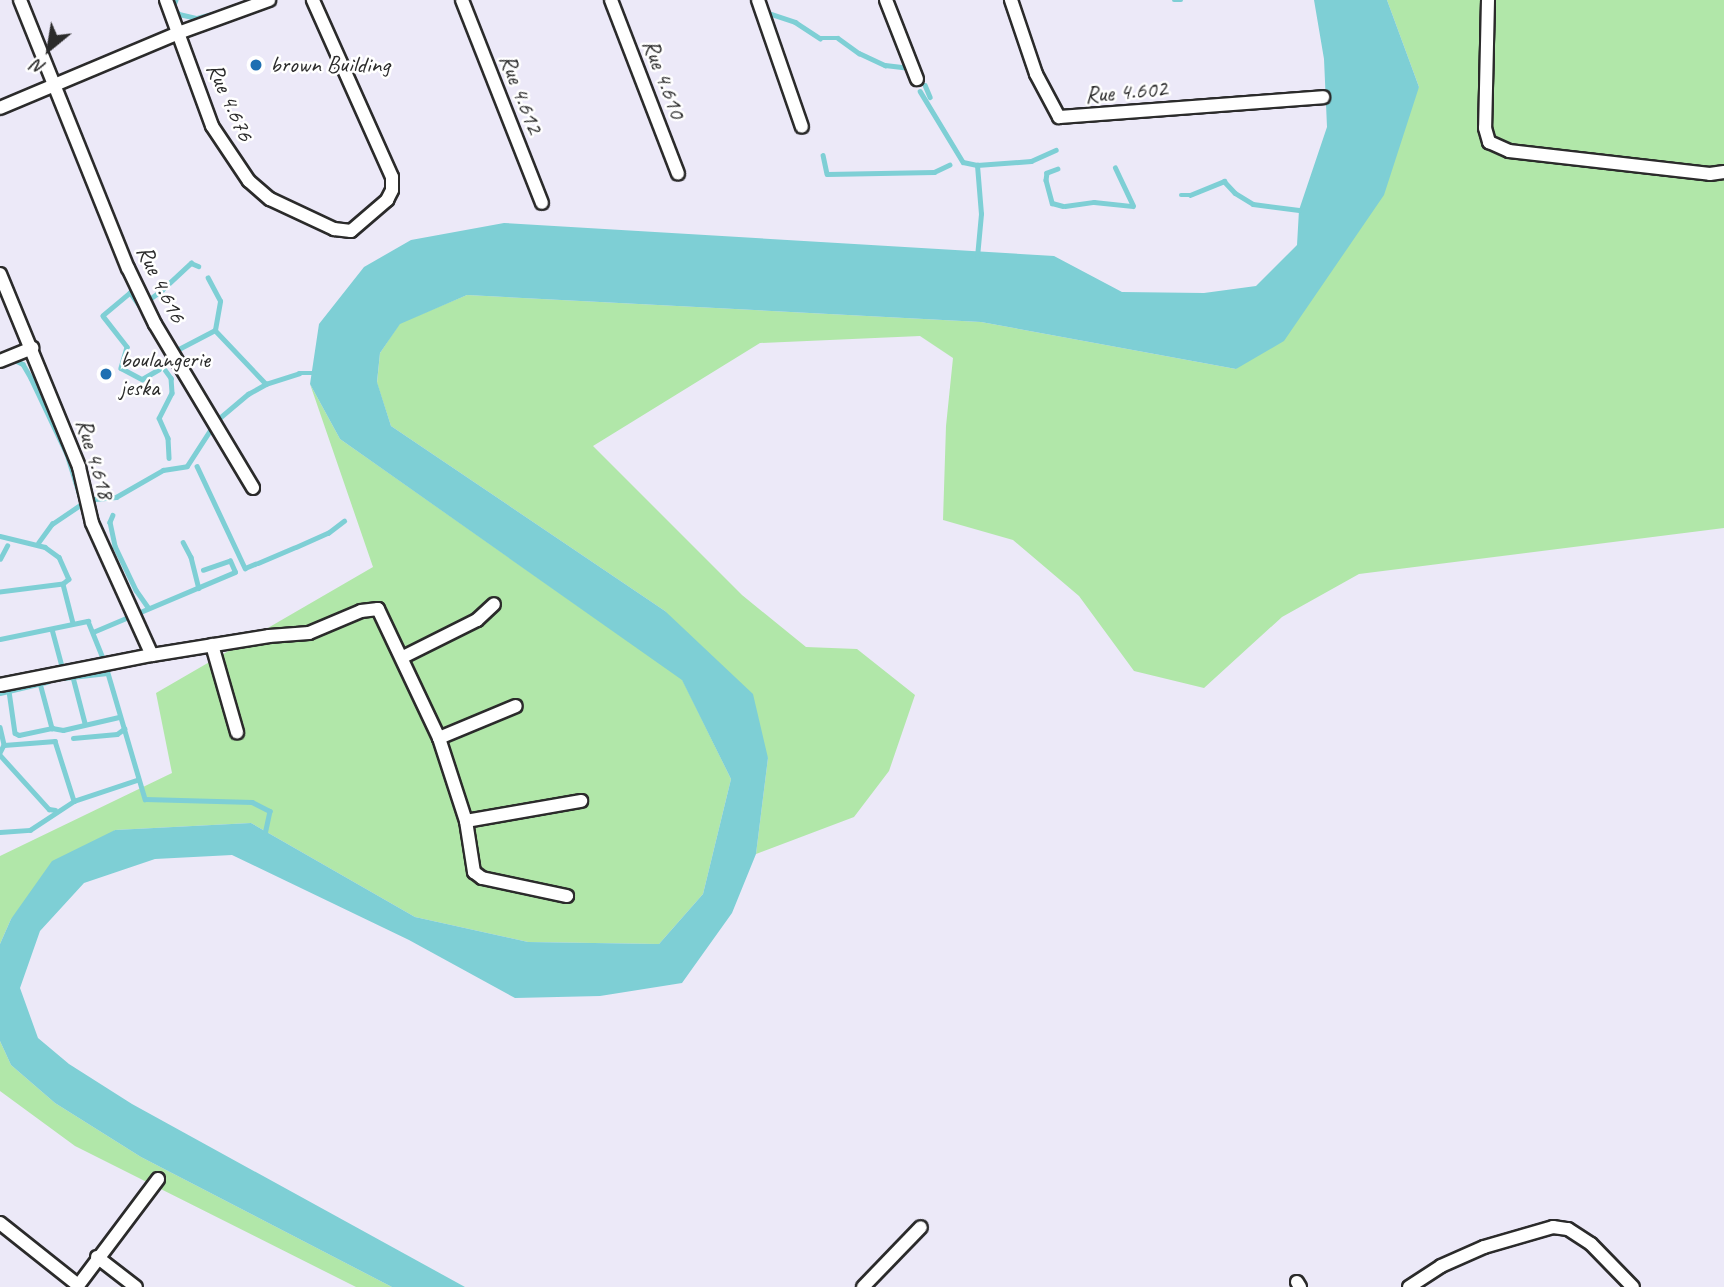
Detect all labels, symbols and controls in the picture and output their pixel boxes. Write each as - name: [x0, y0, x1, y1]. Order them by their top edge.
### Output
- north arrow: [14, 14, 84, 84]
- street label: Rue 4.610: [636, 35, 692, 123]
- street label: Rue 4.612: [493, 50, 549, 138]
- place label: brown Building: [270, 51, 390, 79]
- text: N: [27, 54, 50, 81]
- marker: brown Building: [248, 57, 264, 73]
- street label: Rue 4.676: [200, 58, 260, 146]
- street label: Rue 4.602: [1084, 74, 1168, 110]
- street label: Rue 4.616: [130, 241, 192, 327]
- place label: boulangerie jeska: [120, 346, 210, 402]
- marker: boulangerie jeska: [98, 366, 114, 382]
- street label: Rue 4.618: [69, 415, 121, 503]

